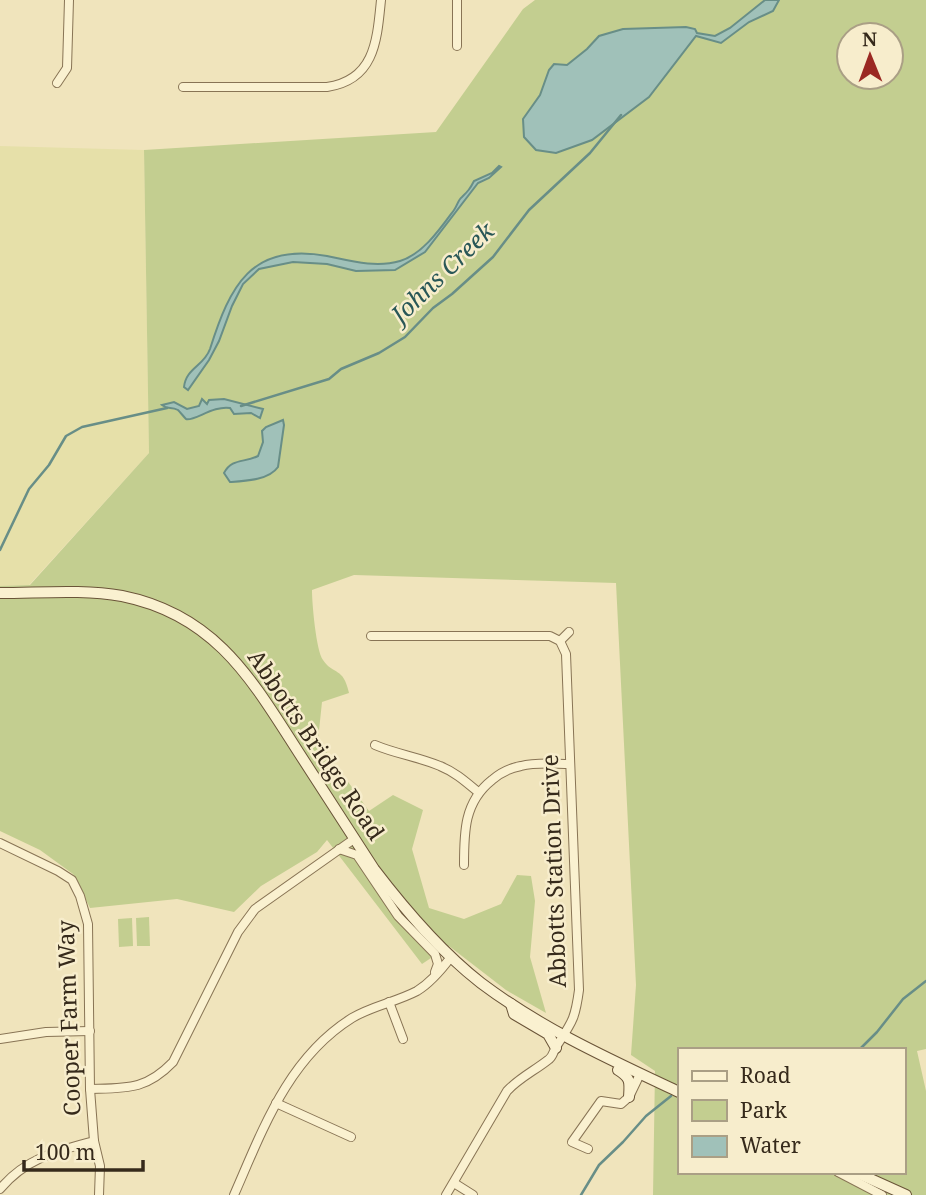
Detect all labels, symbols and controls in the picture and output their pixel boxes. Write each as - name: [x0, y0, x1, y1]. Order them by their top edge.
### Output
- north arrow: [835, 21, 905, 91]
- text: N: [862, 26, 877, 52]
- water label: Johns Creek: [380, 213, 502, 332]
- street label: Abbotts Bridge Road: [241, 643, 393, 846]
- street label: Abbotts Station Drive: [533, 754, 573, 988]
- street label: Cooper Farm Way: [49, 920, 87, 1117]
- legend: [678, 1048, 905, 1174]
- text: Road: [740, 1061, 791, 1089]
- text: Park: [740, 1096, 787, 1124]
- scale bar: [24, 1128, 144, 1172]
- text: Water: [740, 1131, 801, 1159]
- text: 100 m: [35, 1138, 96, 1166]

